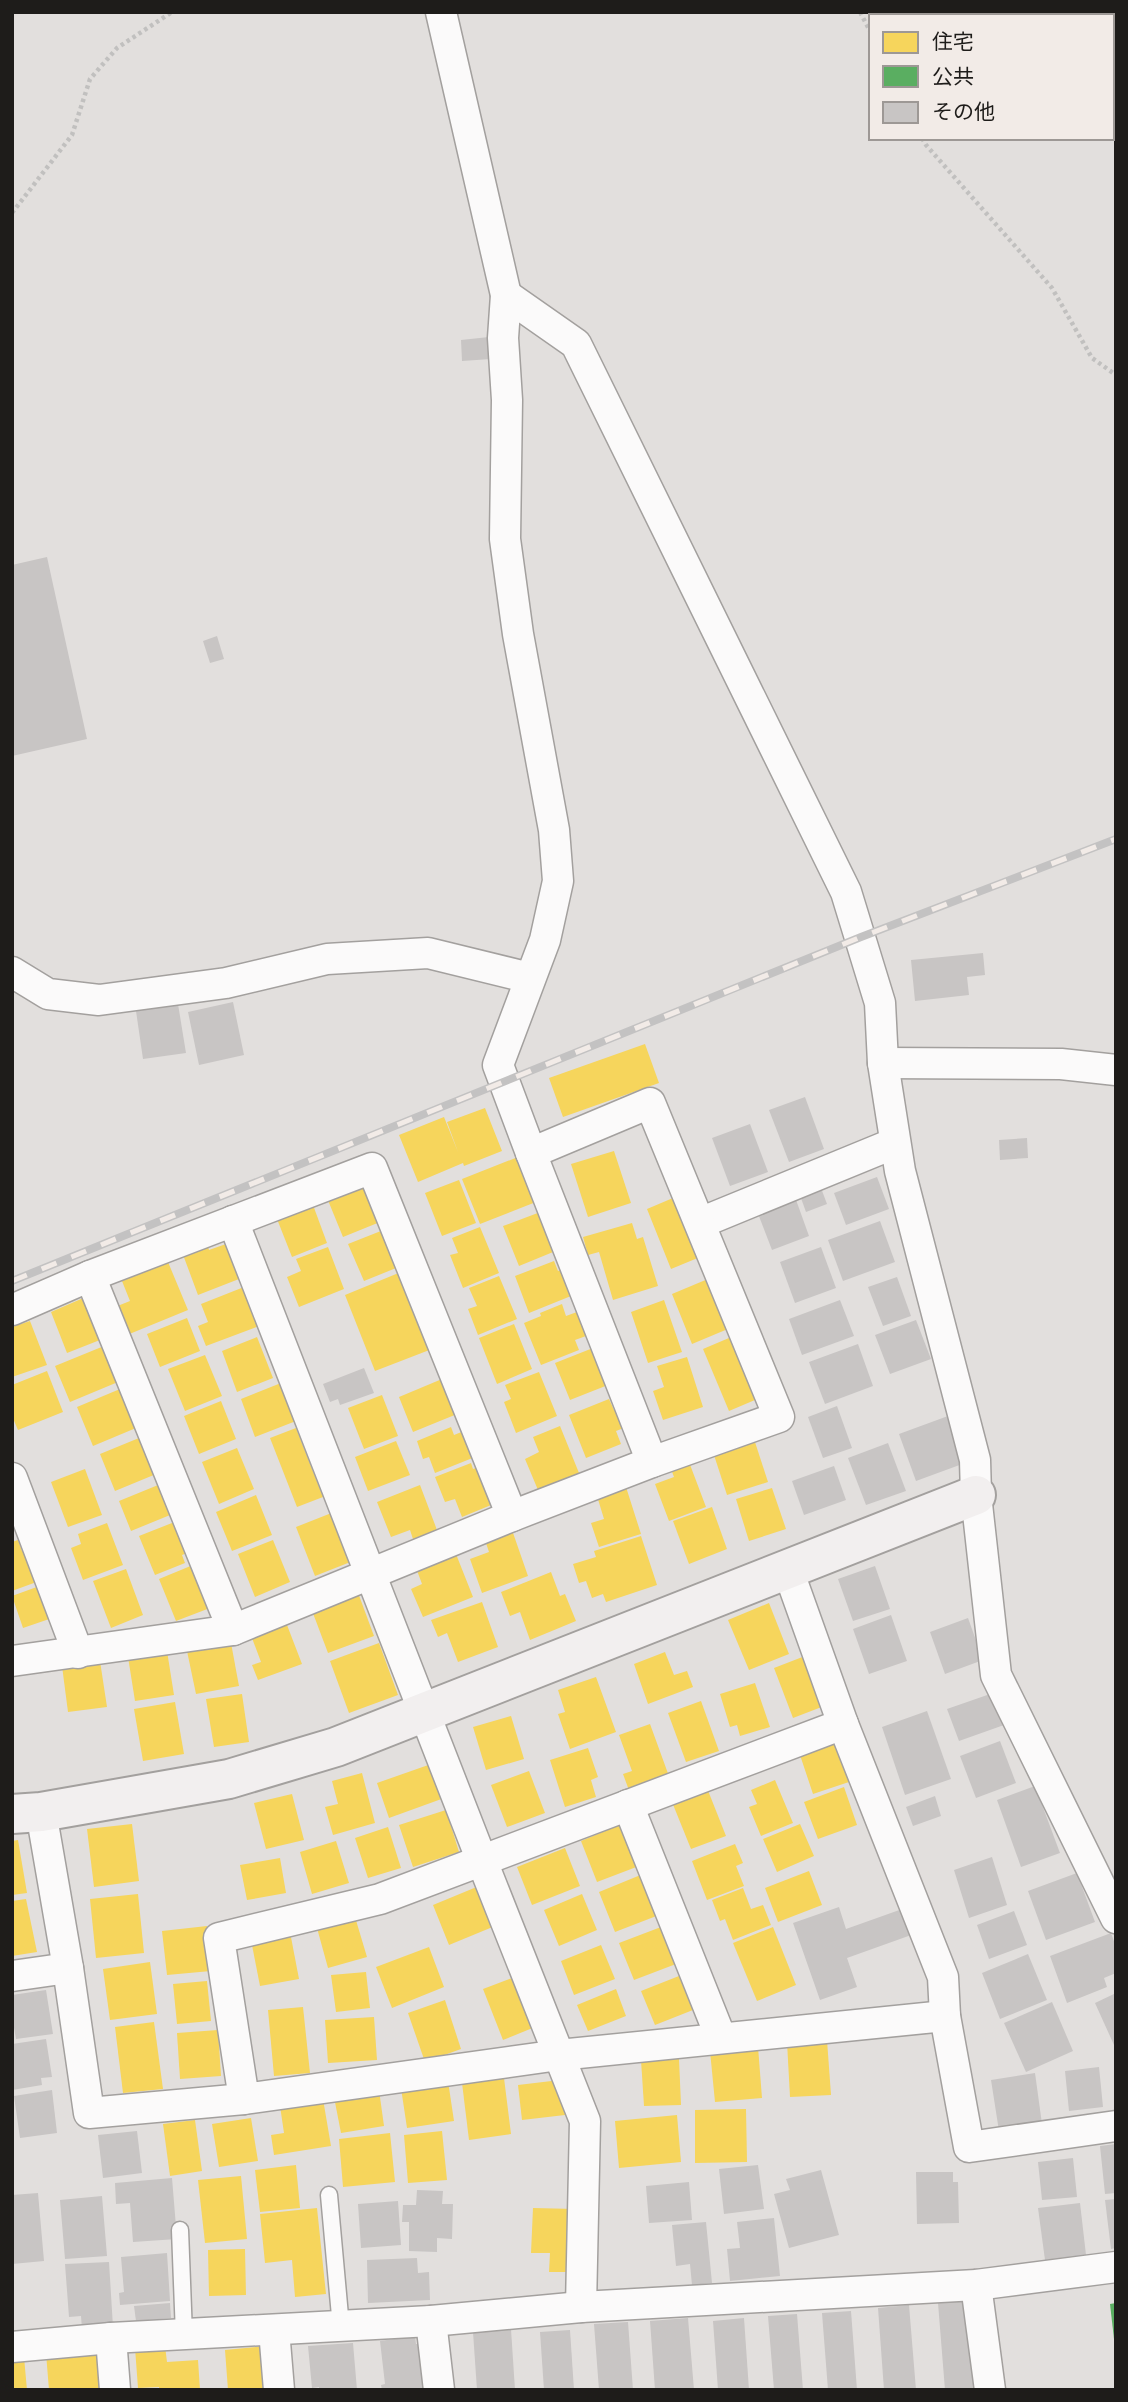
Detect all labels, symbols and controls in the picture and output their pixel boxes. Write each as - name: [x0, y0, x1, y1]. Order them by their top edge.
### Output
- legend: [869, 14, 1114, 140]
- text: 住宅: [932, 28, 974, 55]
- text: 公共: [932, 63, 974, 90]
- text: その他: [932, 98, 995, 125]

